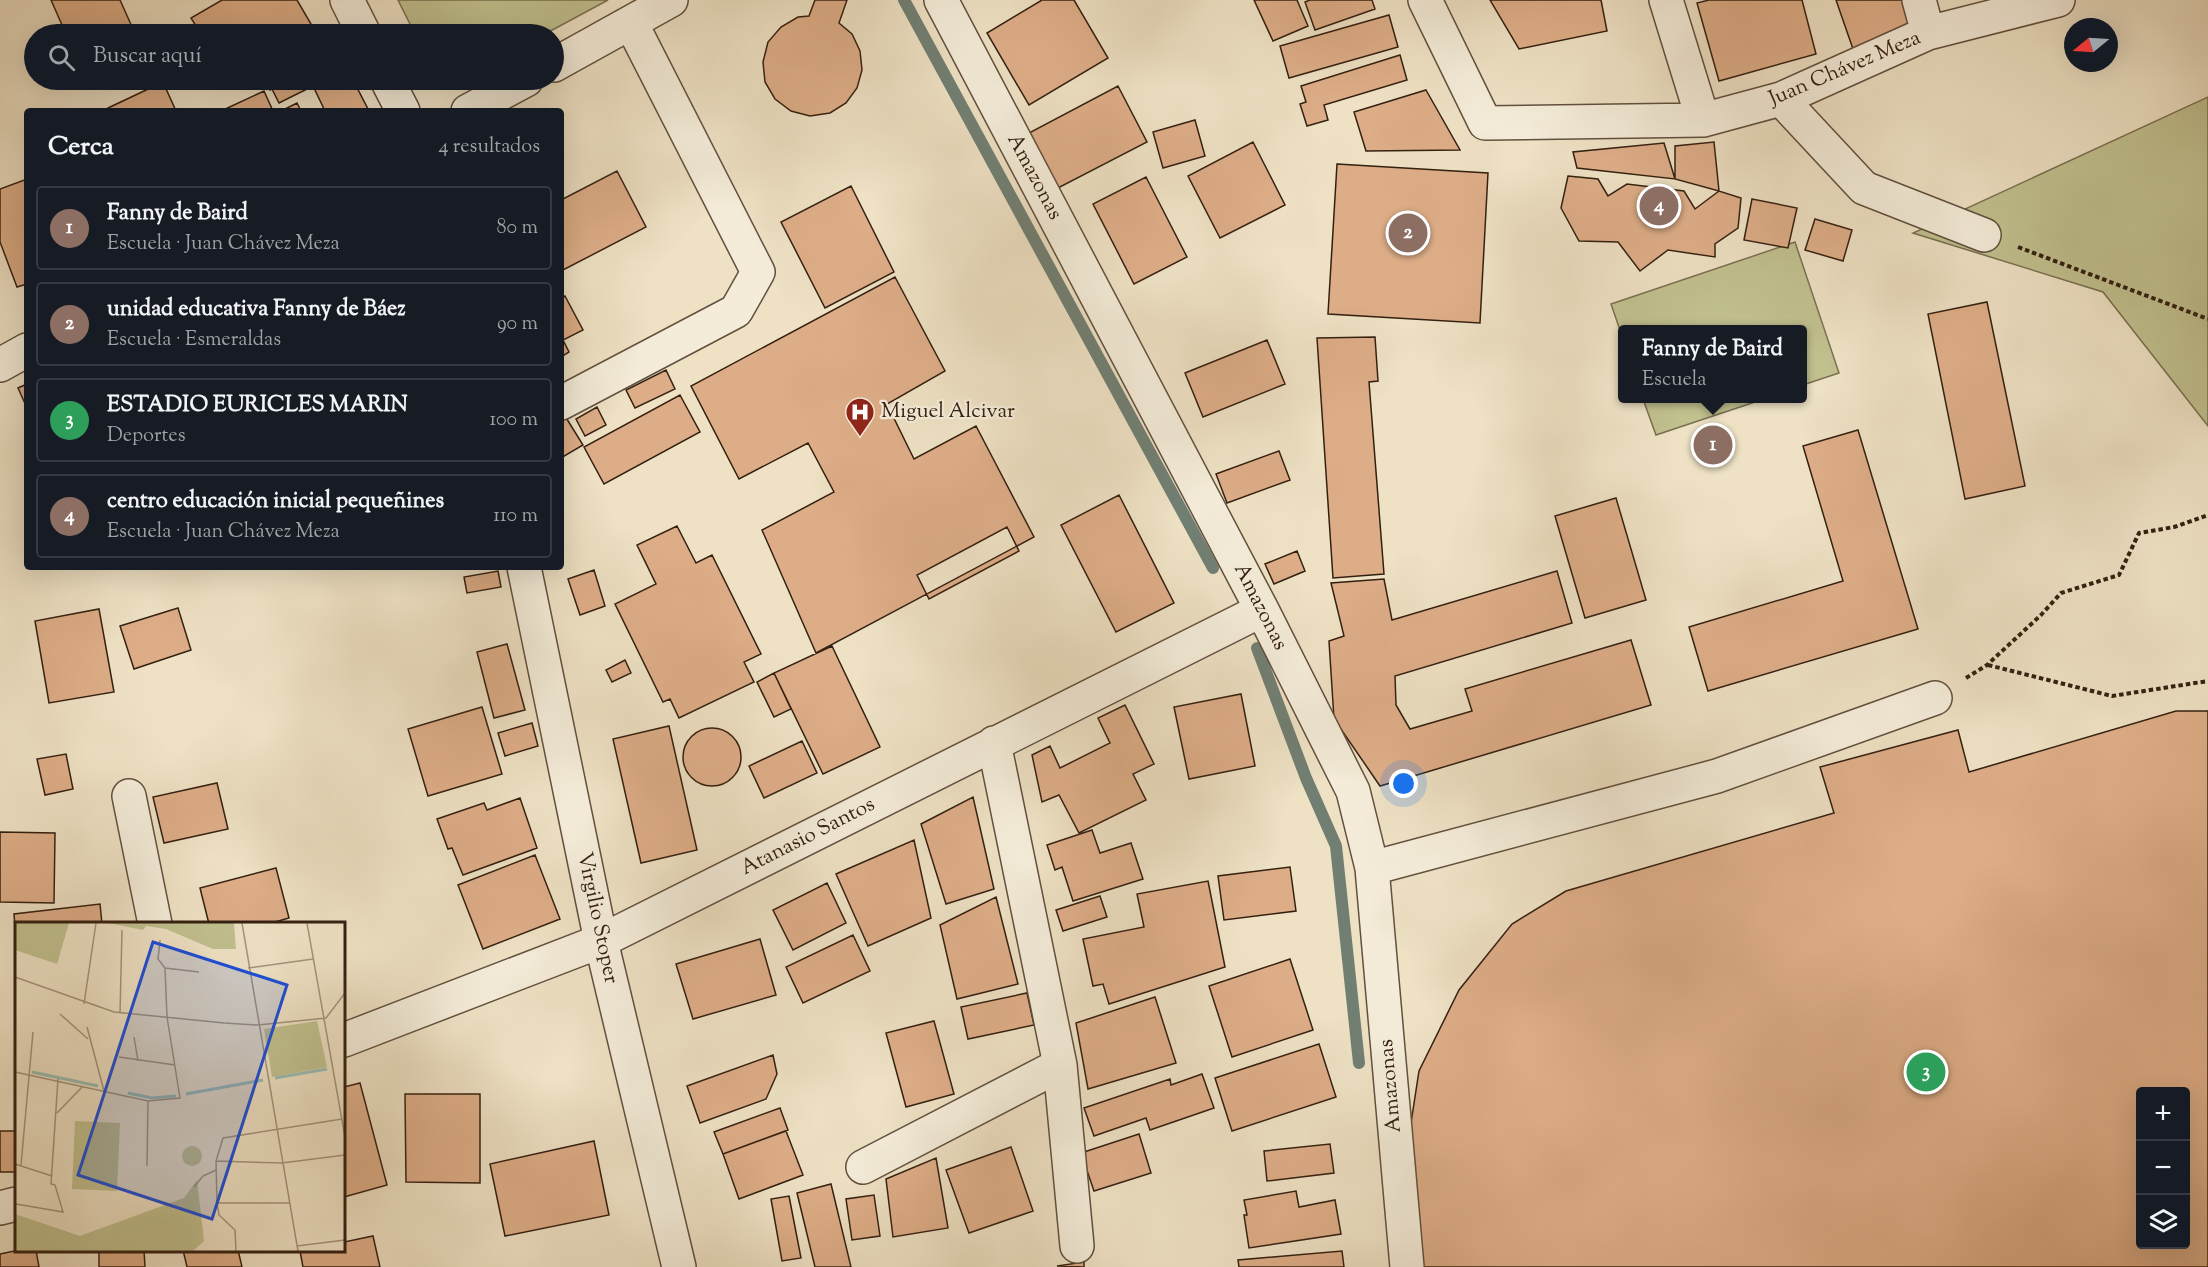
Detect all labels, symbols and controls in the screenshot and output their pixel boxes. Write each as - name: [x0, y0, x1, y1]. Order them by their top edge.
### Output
- north arrow: [2064, 18, 2118, 72]
- street label: Juan Chávez Meza: [1763, 23, 1926, 115]
- search box: [24, 24, 564, 90]
- icon: search: [45, 41, 78, 74]
- text: Buscar aquí: [93, 41, 202, 73]
- text: Cerca: [48, 129, 114, 166]
- street label: Amazonas: [999, 129, 1069, 225]
- text: 4 resultados: [438, 133, 540, 162]
- pin: 4: [1640, 184, 1678, 228]
- text: Fanny de Baird: [107, 198, 248, 230]
- pin: 2: [1388, 210, 1428, 256]
- text: 1: [66, 214, 73, 243]
- text: 80 m: [497, 214, 538, 243]
- text: Escuela · Juan Chávez Meza: [107, 230, 340, 259]
- text: unidad educativa Fanny de Báez: [107, 294, 406, 326]
- text: 2: [65, 310, 74, 339]
- text: 90 m: [497, 310, 538, 339]
- popup: [1618, 325, 1807, 403]
- text: Escuela · Esmeraldas: [107, 326, 281, 355]
- text: Fanny de Baird: [1642, 334, 1783, 366]
- text: Escuela: [1642, 366, 1707, 395]
- text: ESTADIO EURICLES MARIN: [107, 390, 408, 422]
- hospital icon: Miguel Alcivar: [844, 396, 876, 438]
- place label: Miguel Alcivar: [881, 397, 1015, 427]
- text: 3: [65, 406, 74, 435]
- text: 100 m: [489, 406, 538, 435]
- text: Deportes: [107, 422, 186, 451]
- pin: 1: [1694, 422, 1732, 468]
- text: centro educación inicial pequeñines: [107, 486, 444, 518]
- text: 4: [64, 502, 75, 531]
- text: 110 m: [493, 502, 538, 531]
- text: Escuela · Juan Chávez Meza: [107, 518, 340, 547]
- street label: Amazonas: [1225, 558, 1295, 656]
- your location: [1389, 769, 1418, 798]
- street label: Atanasio Santos: [736, 790, 880, 884]
- street label: Virgilio Stoper: [568, 850, 626, 987]
- inset map: [15, 922, 345, 1252]
- street label: Amazonas: [1372, 1038, 1410, 1134]
- pin: 3: [1906, 1050, 1946, 1094]
- map controls: [2136, 1087, 2190, 1249]
- button: +: [2136, 1087, 2190, 1141]
- button: −: [2136, 1141, 2190, 1195]
- button: layers: [2136, 1195, 2190, 1249]

